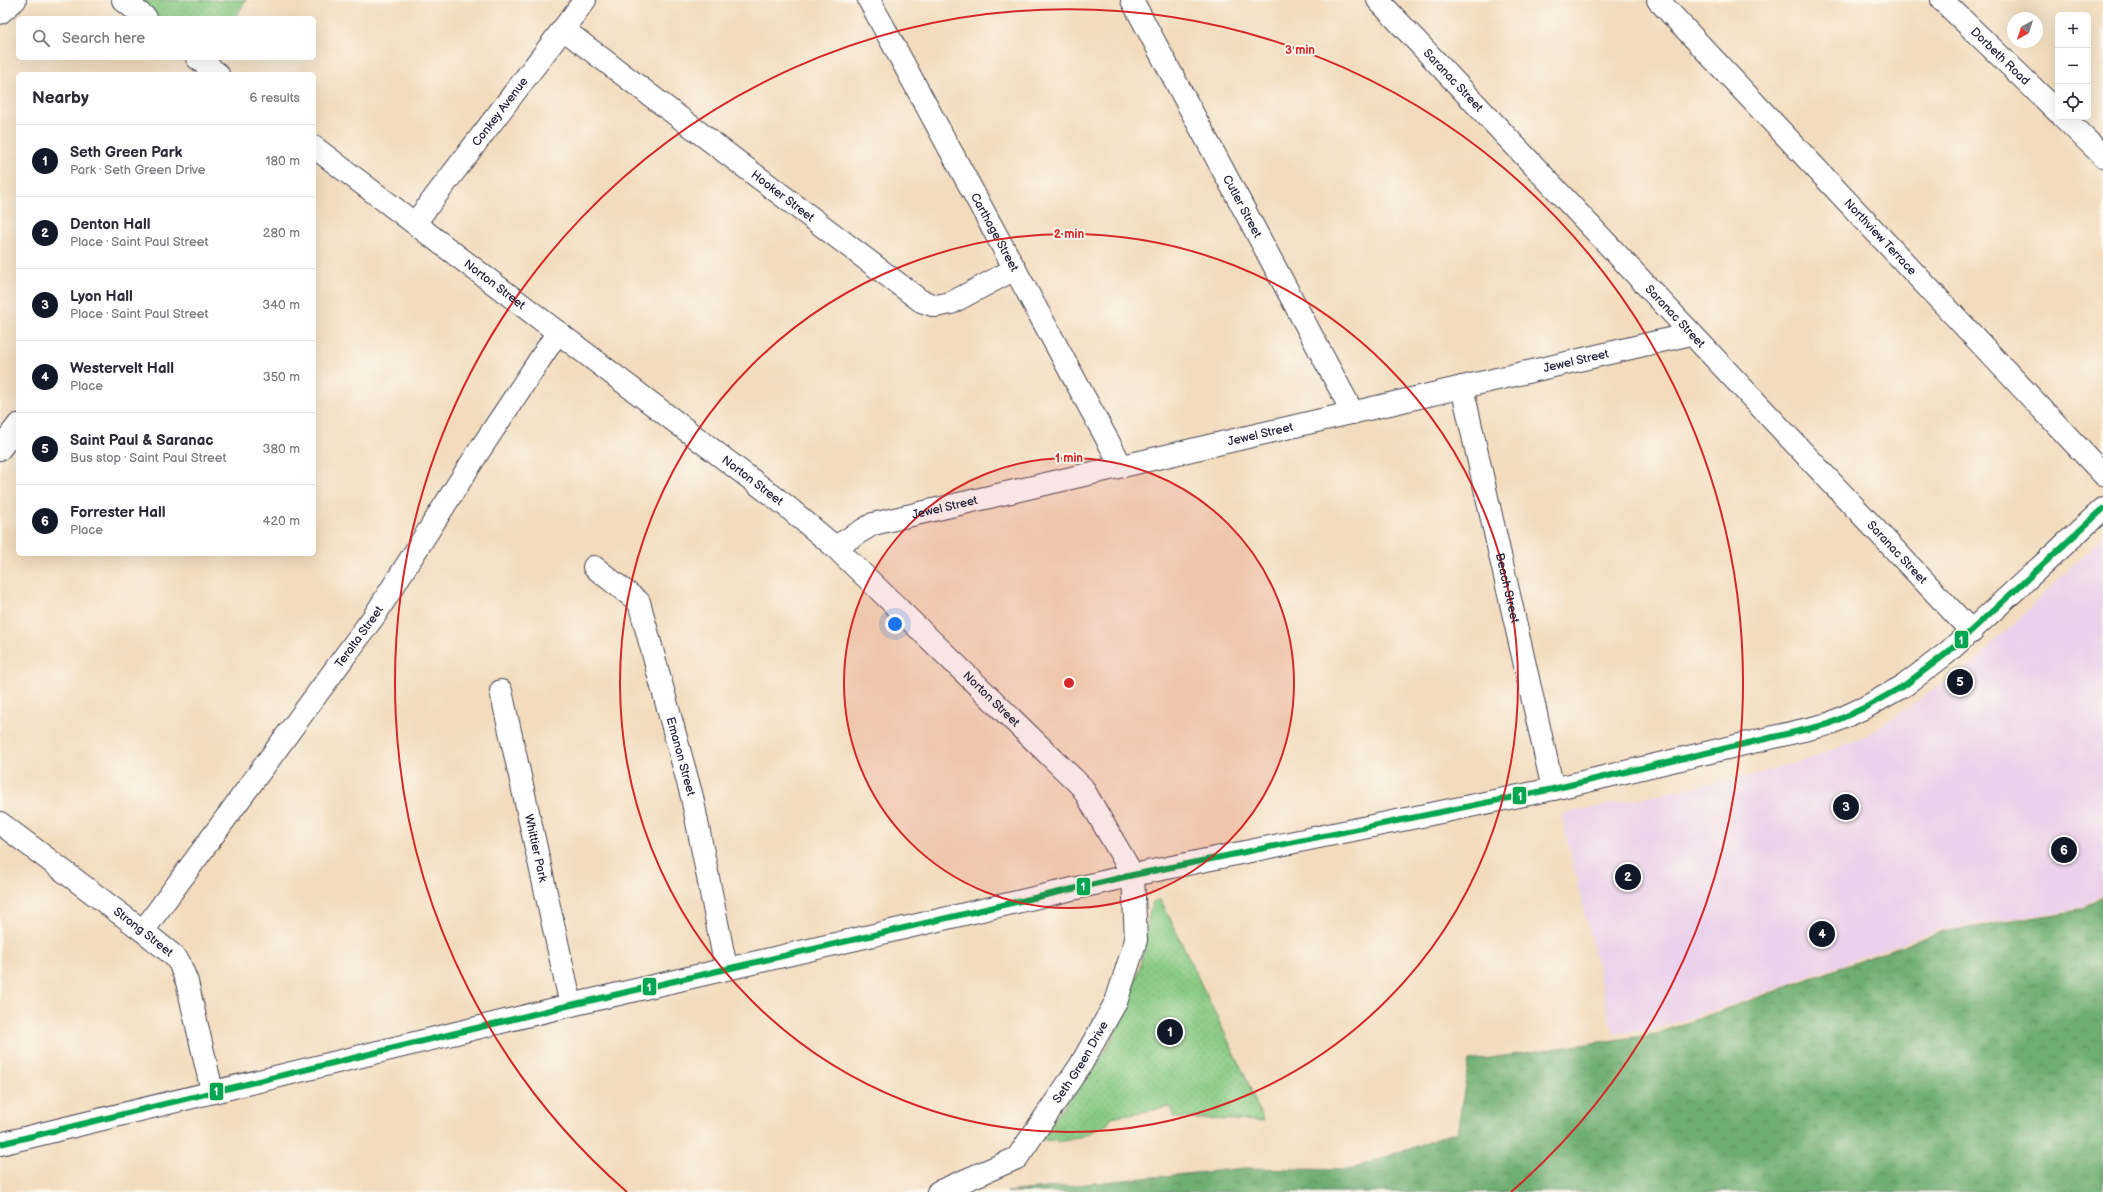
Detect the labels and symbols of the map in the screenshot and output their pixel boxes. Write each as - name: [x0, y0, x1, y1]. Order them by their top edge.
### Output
- north arrow: [2007, 12, 2043, 48]
- street label: Dorbeth Road: [1967, 25, 2033, 89]
- text: 3 min: [1285, 43, 1315, 58]
- street label: Saranac Street: [1420, 46, 1486, 115]
- street label: Conkey Avenue: [469, 74, 531, 150]
- street label: Hooker Street: [748, 168, 817, 225]
- street label: Cutler Street: [1219, 173, 1265, 241]
- street label: Carthage Street: [967, 191, 1022, 274]
- street label: Northview Terrace: [1841, 196, 1919, 279]
- text: 2 min: [1054, 227, 1084, 242]
- street label: Norton Street: [461, 257, 528, 313]
- street label: Saranac Street: [1642, 282, 1708, 351]
- street label: Jewel Street: [1542, 346, 1611, 376]
- street label: Jewel Street: [1226, 420, 1295, 449]
- text: 1 min: [1055, 451, 1083, 466]
- street label: Norton Street: [719, 453, 786, 509]
- street label: Jewel Street: [910, 493, 979, 523]
- street label: Saranac Street: [1864, 518, 1930, 588]
- street label: Beach Street: [1492, 552, 1522, 625]
- street label: Teralta Street: [332, 603, 387, 671]
- your location: [885, 614, 905, 634]
- line badge: 1: [1954, 630, 1969, 649]
- text: 1: [1959, 634, 1963, 647]
- pin: 5: [1947, 667, 1973, 697]
- street label: Norton Street: [960, 668, 1023, 730]
- centre of rings: [1062, 676, 1076, 690]
- street label: Emanon Street: [663, 715, 698, 798]
- line badge: 1: [1512, 786, 1527, 805]
- text: 1: [1518, 790, 1522, 803]
- pin: 3: [1833, 792, 1859, 822]
- street label: Whittier Park: [521, 813, 550, 884]
- pin: 6: [2051, 835, 2077, 865]
- pin: 2: [1615, 862, 1641, 892]
- line badge: 1: [1076, 877, 1091, 896]
- text: 1: [1081, 880, 1085, 893]
- street label: Strong Street: [110, 904, 176, 960]
- pin: 4: [1809, 919, 1835, 949]
- line badge: 1: [642, 977, 657, 996]
- text: 1: [647, 981, 651, 994]
- pin: 1: [1157, 1017, 1183, 1047]
- street label: Seth Green Drive: [1050, 1019, 1112, 1106]
- line badge: 1: [209, 1082, 224, 1101]
- text: 1: [214, 1085, 218, 1098]

